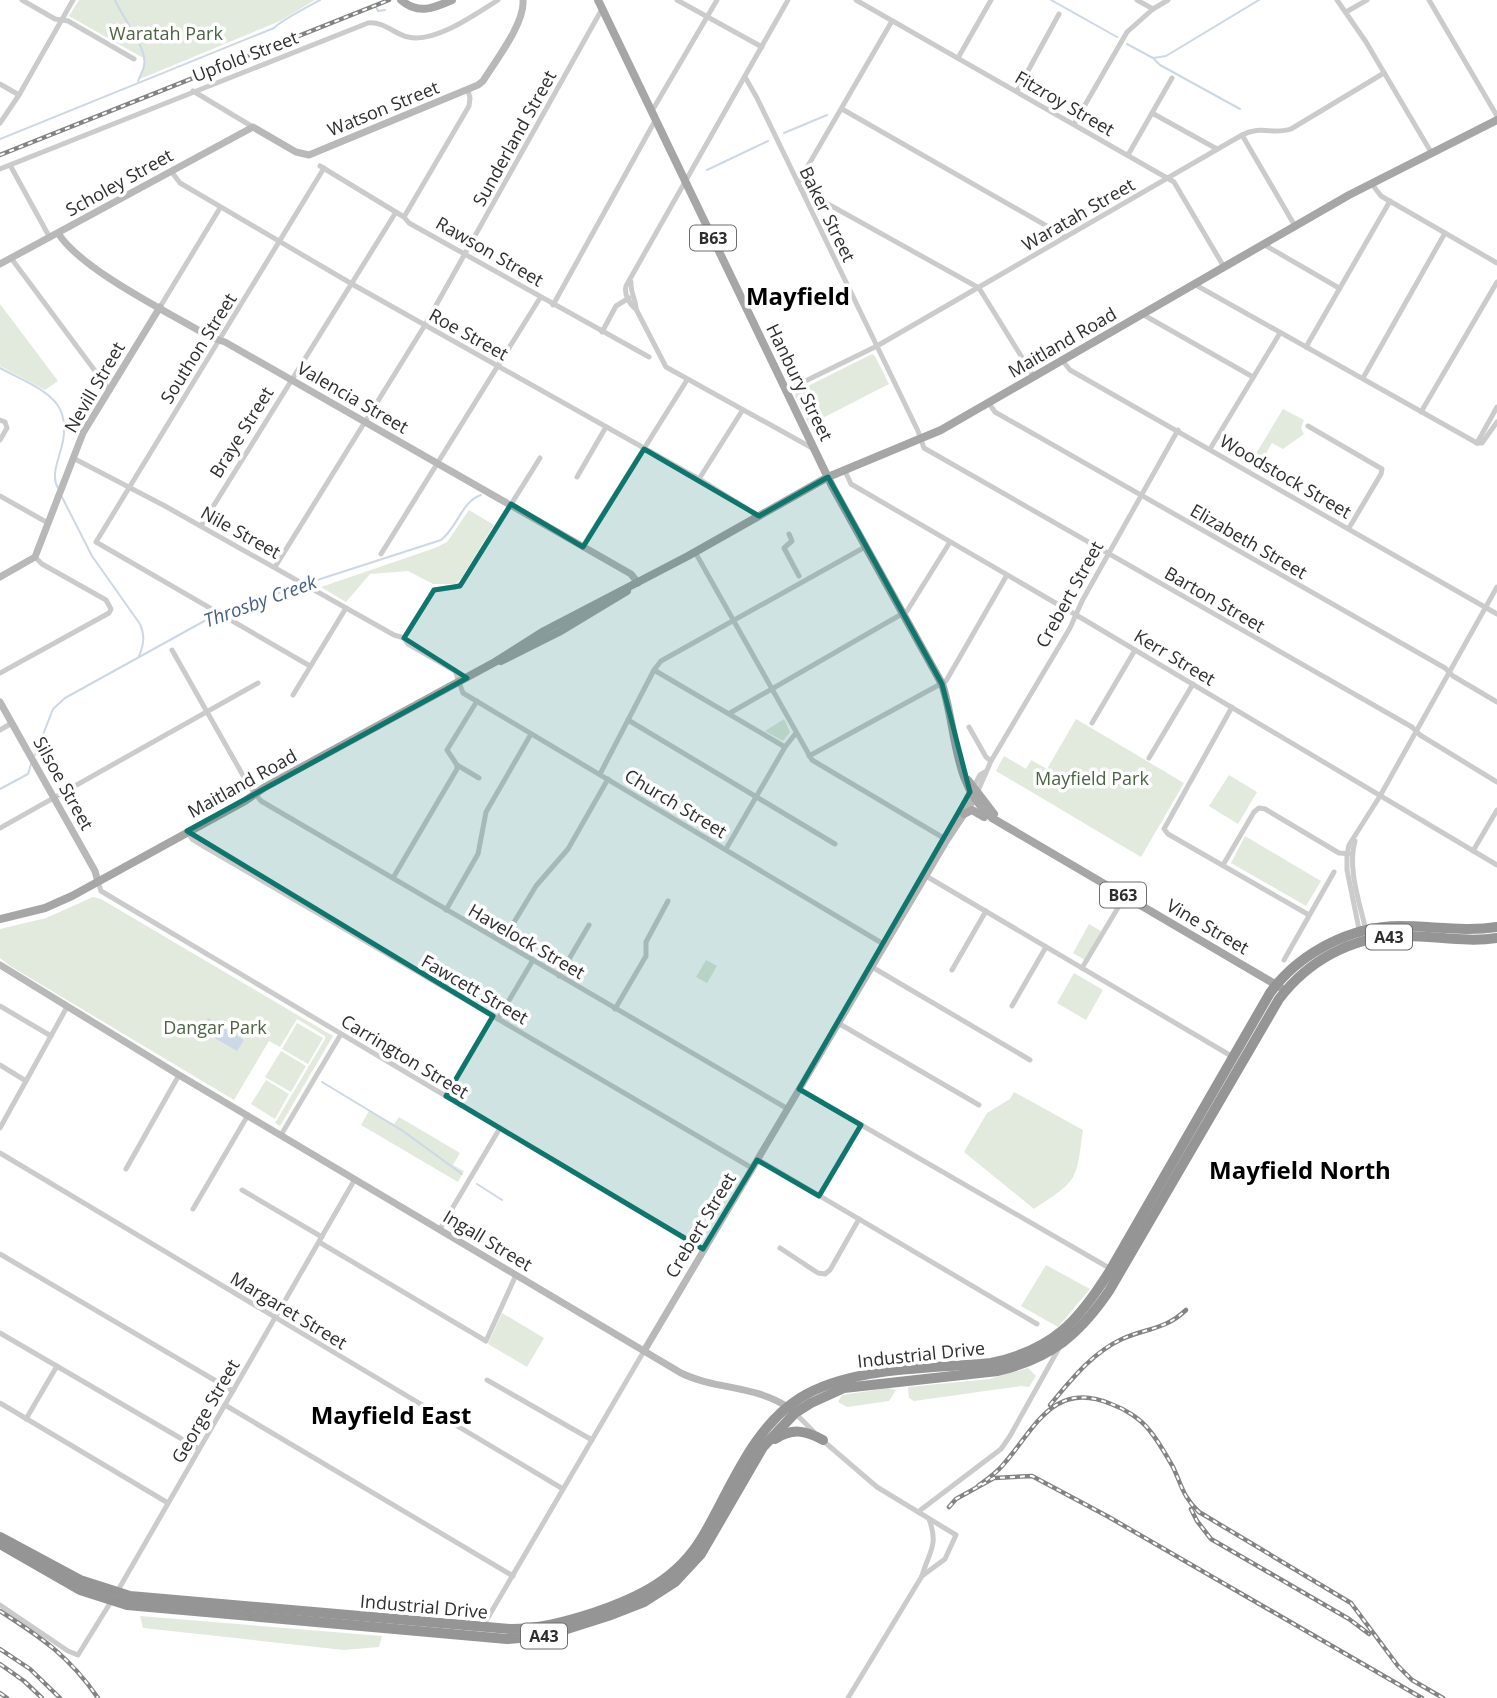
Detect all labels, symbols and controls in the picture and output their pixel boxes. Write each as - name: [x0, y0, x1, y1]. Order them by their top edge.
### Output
- park label: Waratah Park: [109, 21, 223, 45]
- street label: Upfold Street: [189, 25, 301, 87]
- street label: Fitzroy Street: [1011, 65, 1119, 141]
- street label: Sunderland Street: [467, 66, 561, 210]
- street label: Watson Street: [324, 75, 442, 141]
- street label: Scholey Street: [61, 143, 177, 221]
- street label: Baker Street: [795, 162, 861, 266]
- street label: Waratah Street: [1017, 172, 1139, 256]
- street label: Rawson Street: [432, 210, 548, 292]
- road number: B63: [690, 226, 736, 250]
- district label: Mayfield: [746, 279, 850, 312]
- street label: Southon Street: [154, 288, 242, 408]
- street label: Maitland Road: [1003, 301, 1121, 383]
- street label: Roe Street: [425, 302, 513, 366]
- street label: Hanbury Street: [761, 319, 839, 445]
- street label: Nevill Street: [58, 337, 130, 437]
- street label: Valencia Street: [293, 355, 413, 439]
- street label: Braye Street: [204, 382, 278, 482]
- street label: Woodstock Street: [1216, 429, 1356, 523]
- street label: Elizabeth Street: [1186, 498, 1312, 584]
- street label: Nile Street: [197, 500, 285, 564]
- street label: Crebert Street: [1030, 536, 1108, 652]
- street label: Barton Street: [1160, 561, 1270, 637]
- water label: Throsby Creek: [200, 568, 321, 633]
- street label: Kerr Street: [1130, 623, 1220, 691]
- street label: Silsoe Street: [28, 732, 100, 834]
- street label: Maitland Road: [183, 743, 301, 823]
- street label: Church Street: [620, 763, 732, 843]
- park label: Mayfield Park: [1035, 766, 1149, 790]
- road number: B63: [1100, 882, 1146, 908]
- street label: Vine Street: [1162, 893, 1254, 959]
- street label: Havelock Street: [464, 898, 590, 984]
- road number: A43: [1366, 925, 1412, 950]
- street label: Fawcett Street: [417, 949, 533, 1029]
- street label: Carrington Street: [337, 1008, 473, 1104]
- park label: Dangar Park: [163, 1015, 267, 1039]
- district label: Mayfield North: [1209, 1153, 1391, 1186]
- street label: Crebert Street: [659, 1168, 741, 1282]
- street label: Ingall Street: [439, 1204, 537, 1276]
- street label: Margaret Street: [226, 1266, 352, 1354]
- street label: Industrial Drive: [856, 1335, 986, 1373]
- street label: George Street: [166, 1355, 244, 1467]
- district label: Mayfield East: [311, 1398, 471, 1431]
- street label: Industrial Drive: [359, 1588, 489, 1624]
- road number: A43: [521, 1624, 567, 1648]

